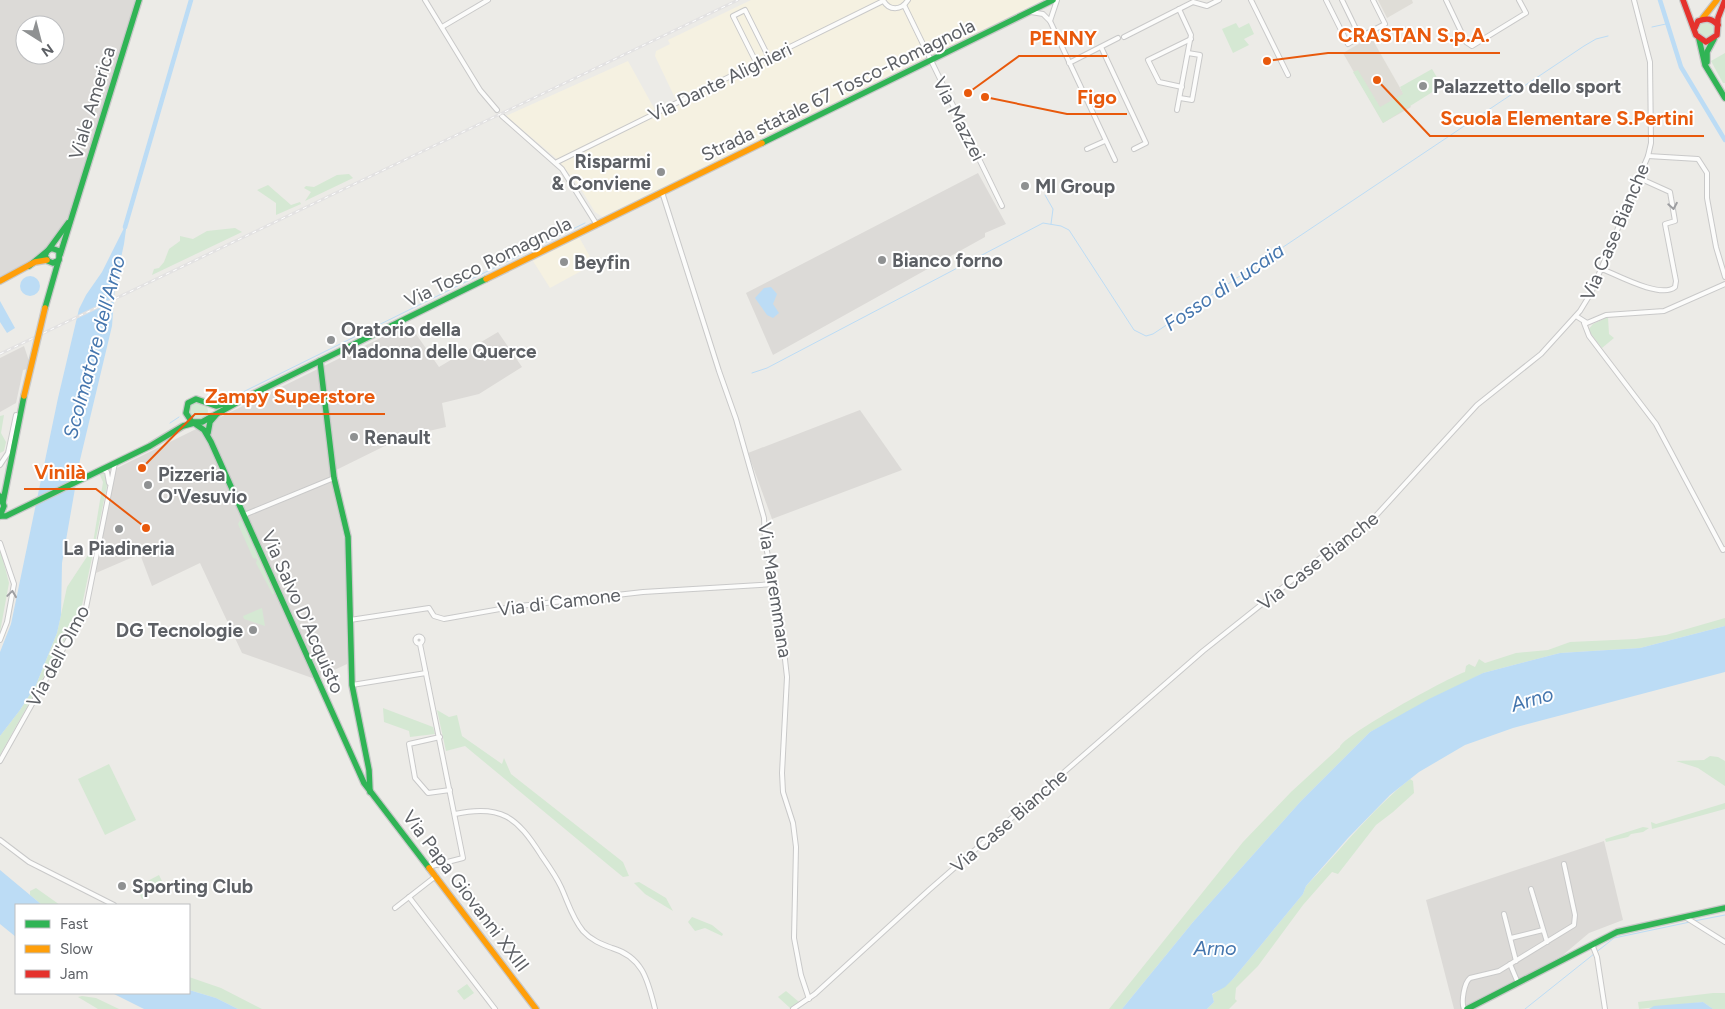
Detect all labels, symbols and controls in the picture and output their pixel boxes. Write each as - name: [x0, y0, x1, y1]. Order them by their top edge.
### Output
- street label: Strada statale 67 Tosco-Romagnola: [697, 14, 979, 166]
- north arrow: [15, 15, 65, 65]
- callout: CRASTAN S.p.A.: [1328, 18, 1500, 53]
- callout: PENNY: [1019, 21, 1107, 56]
- text: CRASTAN S.p.A.: [1338, 23, 1490, 47]
- text: PENNY: [1029, 26, 1097, 50]
- street label: Via Dante Alighieri: [645, 37, 795, 127]
- text: N: [38, 40, 57, 60]
- street label: Viale America: [64, 44, 120, 162]
- street label: Via Mazzei: [928, 73, 990, 165]
- place label: Palazzetto dello sport: [1433, 75, 1622, 98]
- callout: Figo: [1067, 79, 1127, 114]
- marker: Palazzetto dello sport: [1417, 80, 1429, 92]
- text: Figo: [1077, 85, 1117, 109]
- callout: Scuola Elementare S.Pertini: [1430, 101, 1704, 136]
- text: Scuola Elementare S.Pertini: [1440, 106, 1694, 130]
- place label: Risparmi & Conviene: [551, 150, 651, 195]
- street label: Via Case Bianche: [1576, 160, 1654, 304]
- marker: Risparmi & Conviene: [655, 166, 667, 178]
- place label: Ml Group: [1035, 175, 1115, 198]
- marker: Ml Group: [1019, 180, 1031, 192]
- one-way arrow: [1667, 201, 1677, 210]
- street label: Via Tosco Romagnola: [401, 212, 575, 312]
- water label: Fosso di Lucaia: [1159, 238, 1289, 336]
- place label: Bianco forno: [892, 249, 1003, 272]
- place label: Beyfin: [574, 251, 630, 274]
- water label: Scolmatore dell'Arno: [58, 252, 130, 441]
- marker: Bianco forno: [876, 254, 888, 266]
- marker: Beyfin: [558, 256, 570, 268]
- place label: Oratorio della Madonna delle Querce: [341, 318, 537, 363]
- marker: Oratorio della Madonna delle Querce: [325, 334, 337, 346]
- callout: Zampy Superstore: [195, 379, 385, 414]
- text: Zampy Superstore: [205, 384, 375, 408]
- place label: Renault: [364, 426, 431, 449]
- marker: Renault: [348, 431, 360, 443]
- callout: Vinilà: [24, 454, 96, 489]
- text: Vinilà: [34, 460, 86, 484]
- place label: Pizzeria O'Vesuvio: [158, 463, 247, 508]
- marker: Pizzeria O'Vesuvio: [142, 479, 154, 491]
- street label: Via Case Bianche: [1253, 507, 1383, 615]
- street label: Via Maremmana: [753, 521, 797, 659]
- marker: La Piadineria: [113, 523, 125, 535]
- street label: Via Salvo D'Acquisto: [257, 527, 349, 697]
- place label: La Piadineria: [63, 537, 175, 560]
- street label: Via di Camone: [496, 583, 622, 621]
- one-way arrow: [7, 589, 17, 598]
- street label: Via dell'Olmo: [22, 601, 94, 711]
- place label: DG Tecnologie: [116, 619, 243, 642]
- marker: DG Tecnologie: [247, 624, 259, 636]
- water label: Arno: [1507, 681, 1556, 717]
- street label: Via Case Bianche: [946, 764, 1072, 878]
- street label: Via Papa Giovanni XXIII: [398, 806, 534, 976]
- place label: Sporting Club: [132, 875, 253, 898]
- marker: Sporting Club: [116, 880, 128, 892]
- legend: [15, 904, 190, 994]
- text: Fast: [60, 915, 89, 933]
- water label: Arno: [1192, 936, 1237, 960]
- text: Slow: [60, 940, 93, 958]
- text: Jam: [60, 965, 88, 983]

